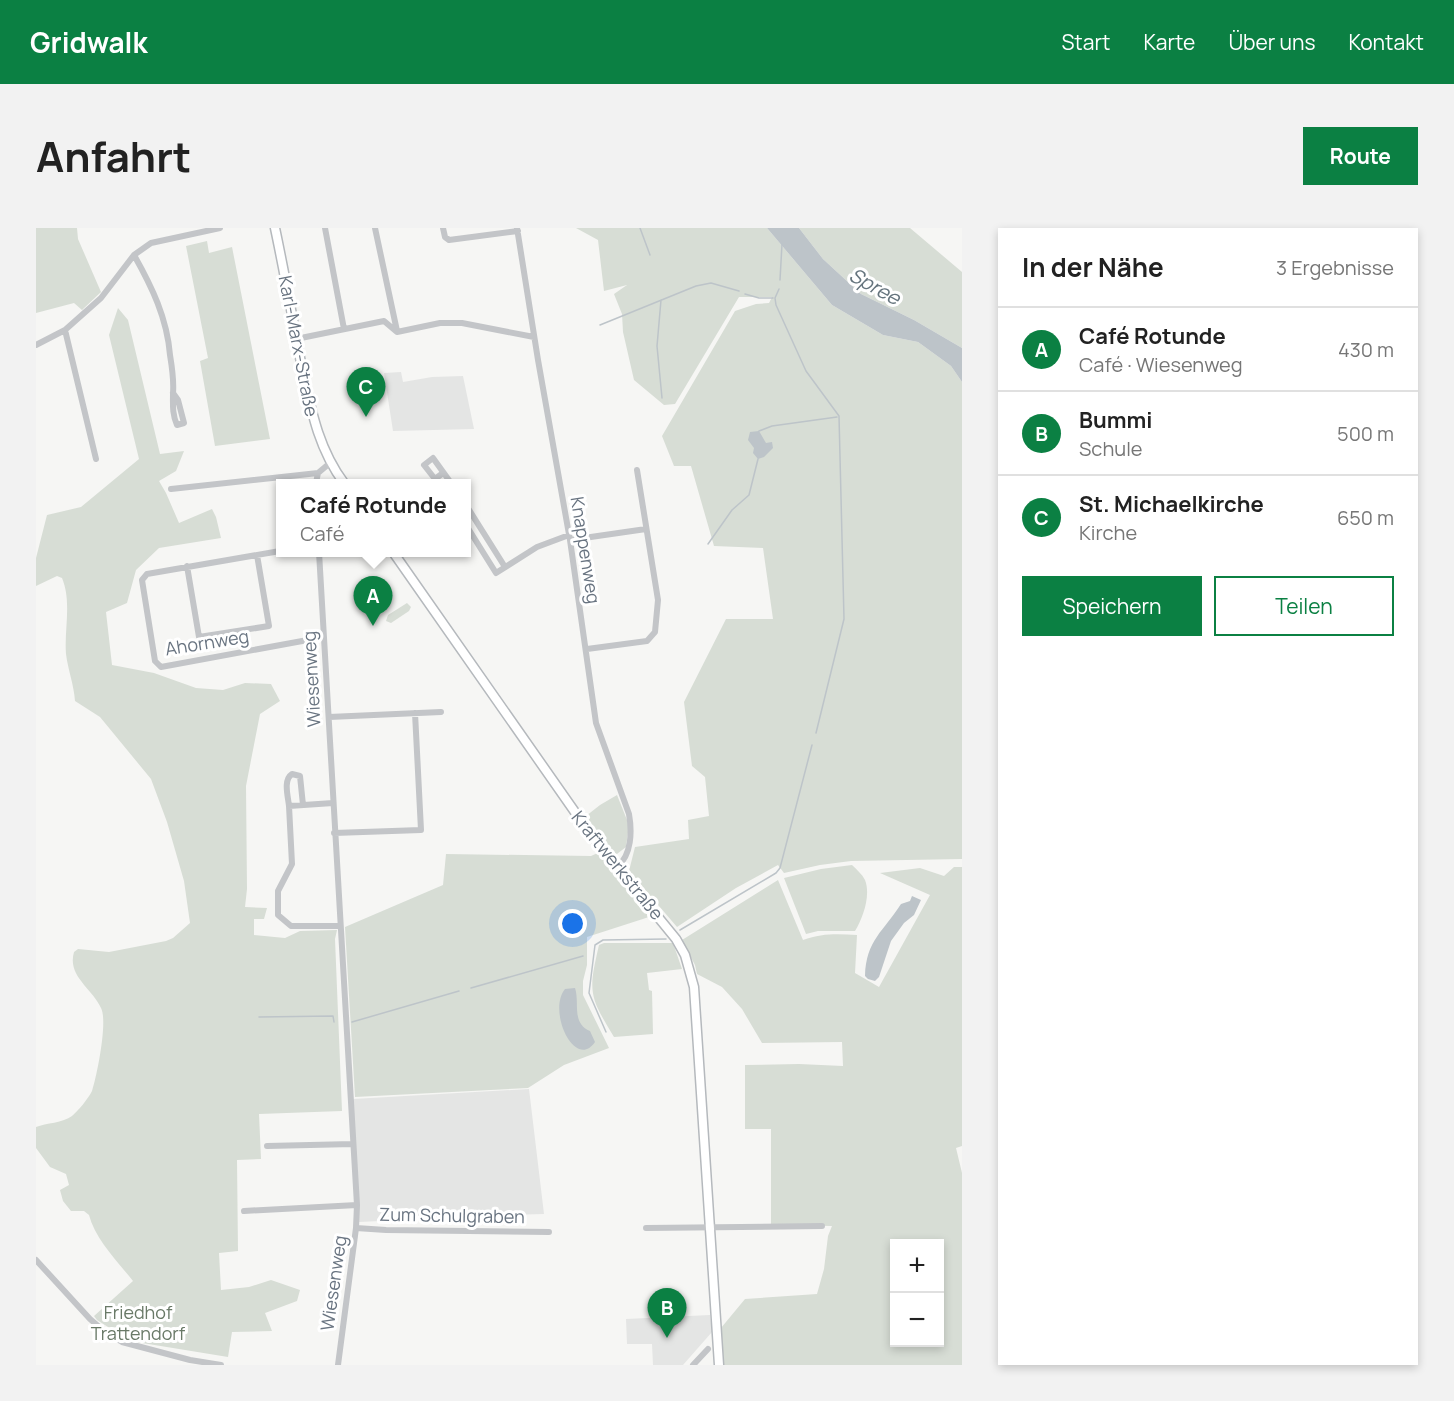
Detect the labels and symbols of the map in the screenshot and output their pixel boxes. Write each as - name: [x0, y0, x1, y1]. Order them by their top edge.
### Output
- water label: Spree: [845, 261, 907, 312]
- street label: Karl-Marx-Straße: [274, 273, 324, 419]
- pin: C: [346, 368, 386, 417]
- street label: Knappenweg: [566, 495, 606, 605]
- pin: A: [354, 576, 392, 626]
- street label: Ahornweg: [163, 624, 251, 660]
- street label: Wiesenweg: [296, 630, 326, 728]
- street label: Kraftwerkstraße: [567, 805, 669, 925]
- your location: [558, 909, 587, 938]
- street label: Zum Schulgraben: [379, 1202, 525, 1228]
- street label: Wiesenweg: [314, 1234, 352, 1332]
- pin: B: [648, 1288, 686, 1338]
- park label: Friedhof Trattendorf: [91, 1300, 186, 1345]

